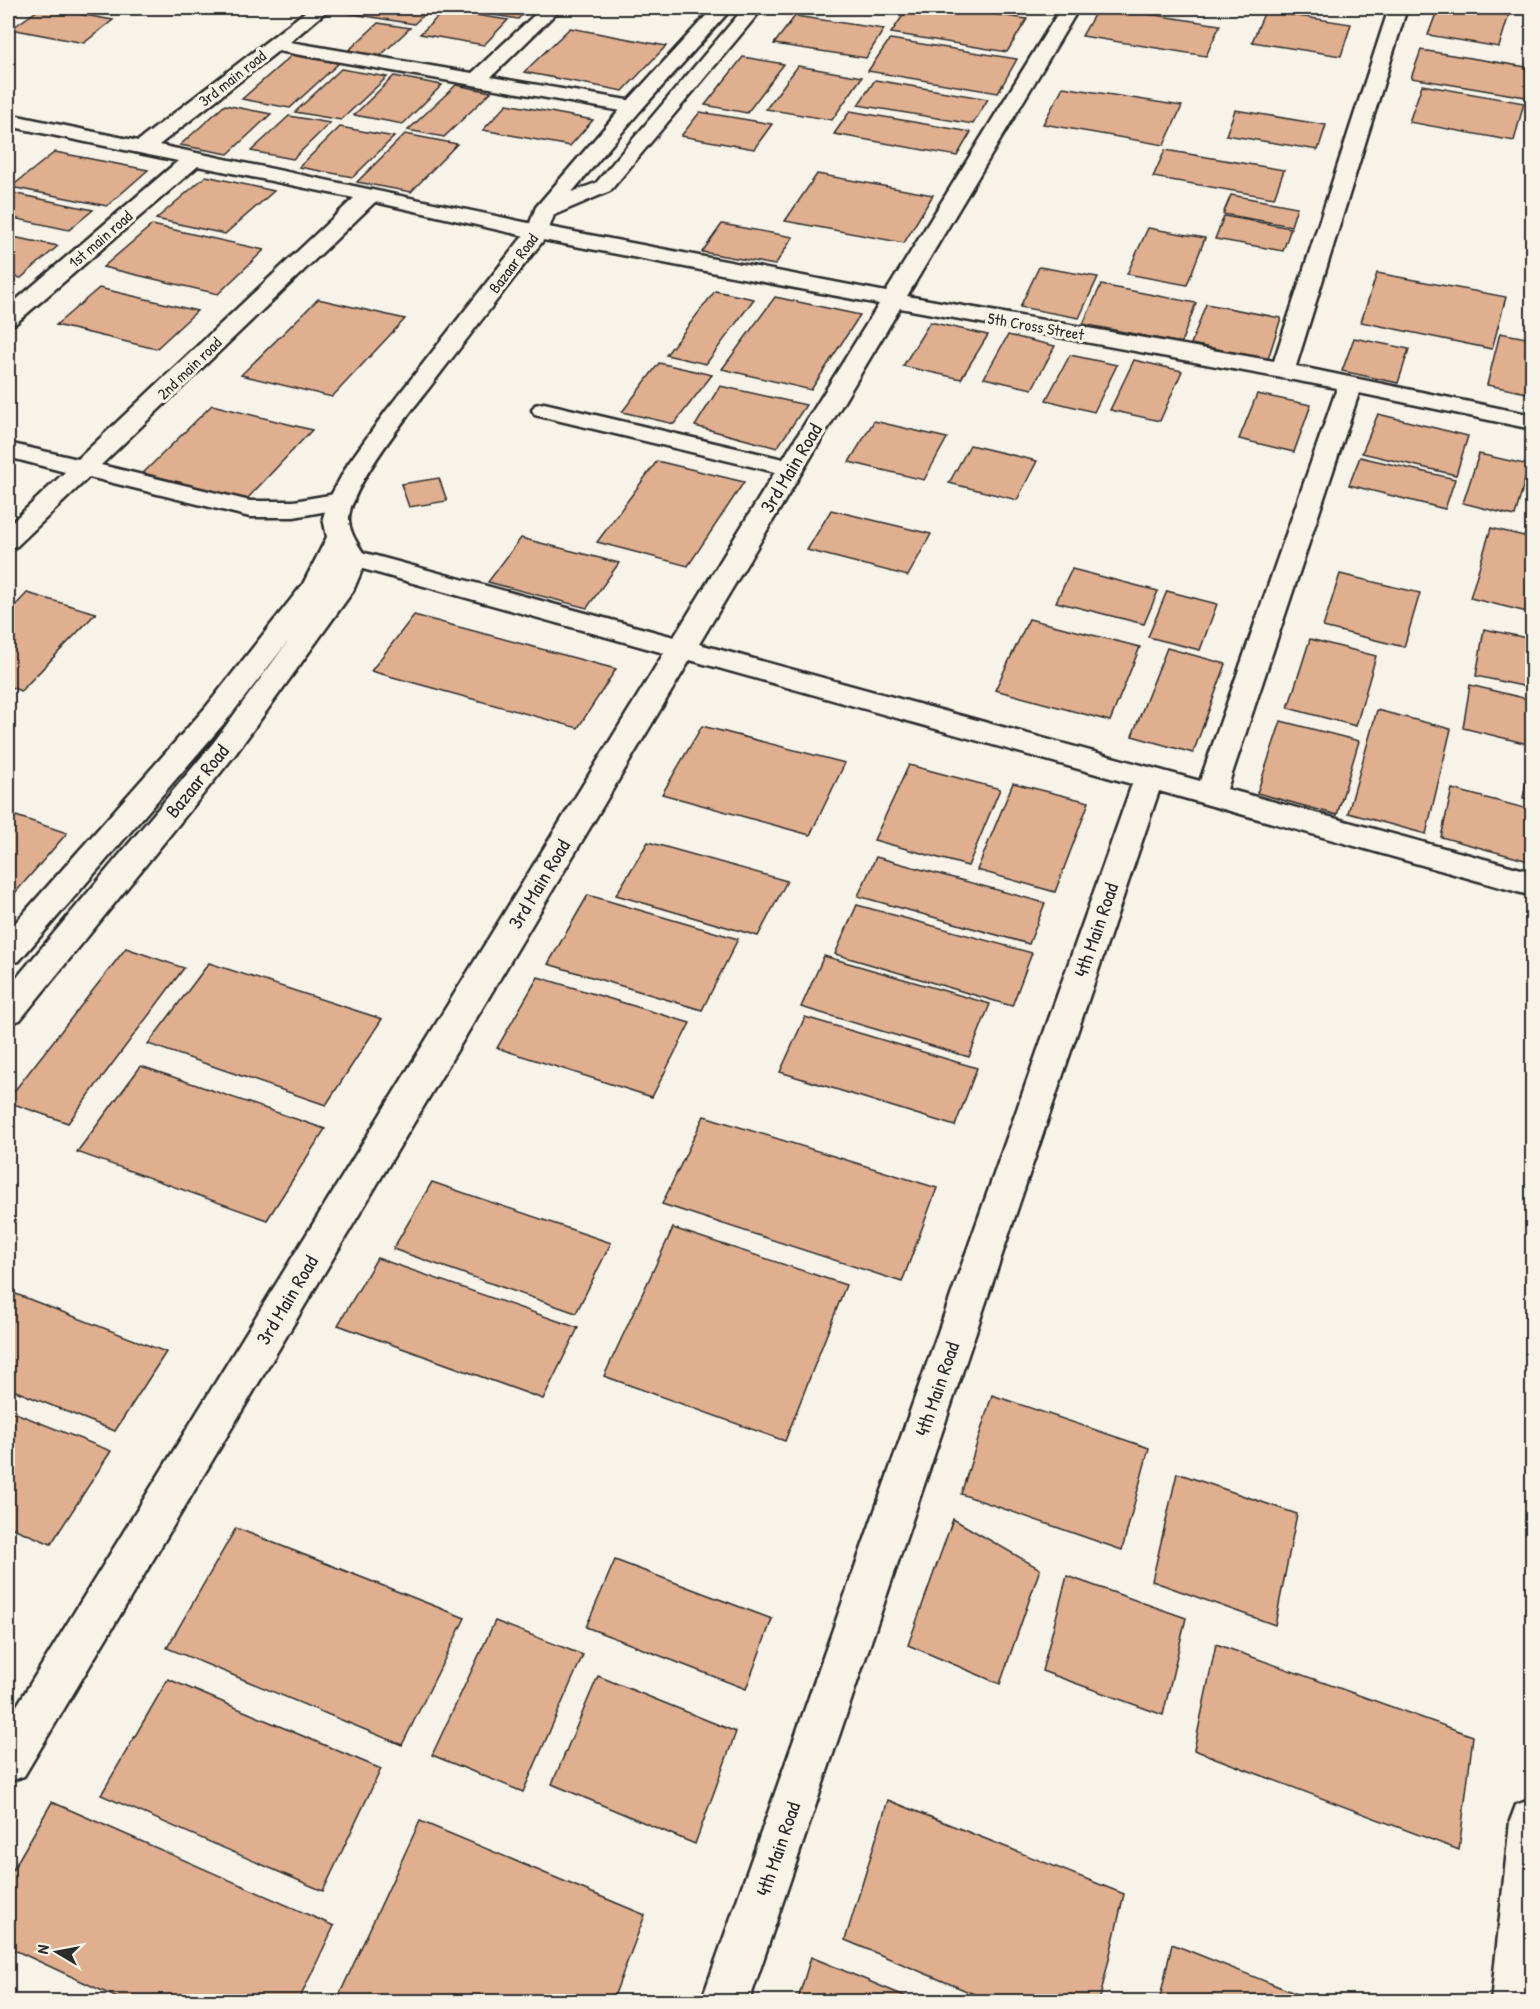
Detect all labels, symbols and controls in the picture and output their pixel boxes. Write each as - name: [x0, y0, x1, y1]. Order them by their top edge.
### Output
- street label: 3rd main road: [194, 45, 270, 111]
- street label: 1st main road: [63, 205, 137, 273]
- street label: Bazaar Road: [483, 228, 543, 298]
- street label: 5th Cross Street: [986, 307, 1086, 345]
- street label: 2nd main road: [152, 332, 226, 404]
- street label: 3rd Main Road: [753, 418, 828, 517]
- street label: Bazaar Road: [159, 738, 235, 823]
- street label: 3rd Main Road: [501, 834, 576, 933]
- street label: 4th Main Road: [1067, 879, 1124, 981]
- street label: 3rd Main Road: [249, 1250, 324, 1349]
- street label: 4th Main Road: [908, 1338, 965, 1440]
- street label: 4th Main Road: [749, 1798, 806, 1900]
- north arrow: [27, 1922, 87, 1982]
- text: N: [31, 1943, 54, 1955]

